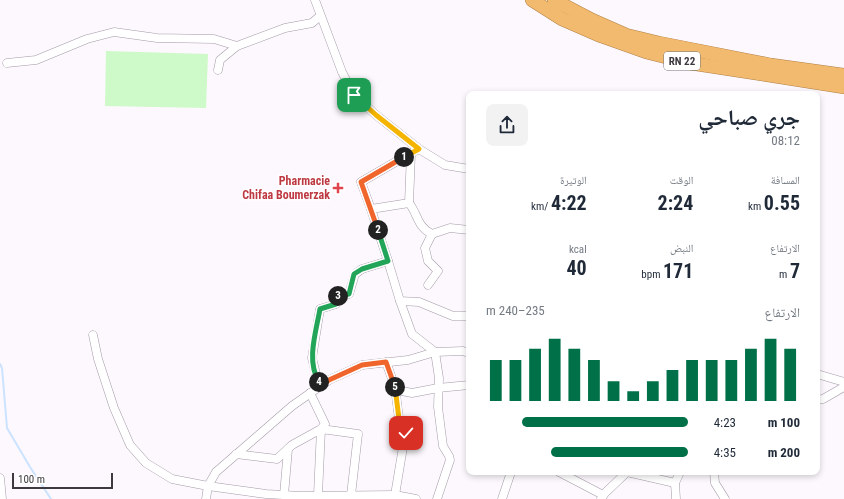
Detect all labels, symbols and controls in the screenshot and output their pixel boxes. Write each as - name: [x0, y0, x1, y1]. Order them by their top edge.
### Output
- road number: RN 22: [664, 52, 700, 70]
- pin: [337, 78, 371, 112]
- icon: arrive: [343, 84, 365, 106]
- button: share: [486, 104, 528, 146]
- text: جري صباحي: [698, 105, 800, 130]
- text: 08:12: [771, 133, 800, 148]
- pin: 1: [394, 147, 414, 167]
- text: 1: [401, 150, 407, 163]
- place label: Pharmacie Chifaa Boumerzak: [242, 174, 330, 202]
- text: الوتيرة: [560, 174, 587, 187]
- text: الوقت: [670, 174, 693, 187]
- text: المسافة: [771, 174, 800, 187]
- marker: Pharmacie Chifaa Boumerzak: [333, 183, 343, 193]
- text: 4:22: [551, 191, 587, 215]
- text: 2:24: [658, 191, 693, 215]
- text: 0.55: [764, 191, 800, 215]
- text: /km: [531, 200, 551, 213]
- text: km: [748, 200, 764, 213]
- pin: 2: [368, 220, 388, 240]
- text: 2: [375, 223, 381, 236]
- text: النبض: [670, 242, 693, 255]
- text: الارتفاع: [770, 242, 800, 255]
- text: kcal: [569, 243, 587, 256]
- text: 40: [566, 256, 587, 280]
- text: 171: [663, 259, 693, 283]
- text: 7: [790, 259, 800, 283]
- text: bpm: [641, 268, 663, 281]
- text: m: [779, 268, 790, 281]
- pin: 3: [328, 286, 348, 306]
- text: 3: [335, 289, 341, 302]
- text: 235–240 m: [486, 303, 545, 318]
- text: الارتفاع: [765, 305, 800, 320]
- pin: 4: [309, 372, 329, 392]
- text: 4: [316, 375, 322, 388]
- pin: 5: [385, 377, 405, 397]
- text: 5: [392, 380, 398, 393]
- text: 4:23: [714, 415, 736, 430]
- text: 100 m: [768, 415, 800, 430]
- pin: [389, 416, 423, 450]
- icon: check: [395, 422, 417, 444]
- text: 4:35: [714, 445, 736, 460]
- text: 200 m: [768, 445, 800, 460]
- scale bar: [12, 471, 113, 490]
- text: 100 m: [18, 473, 45, 486]

